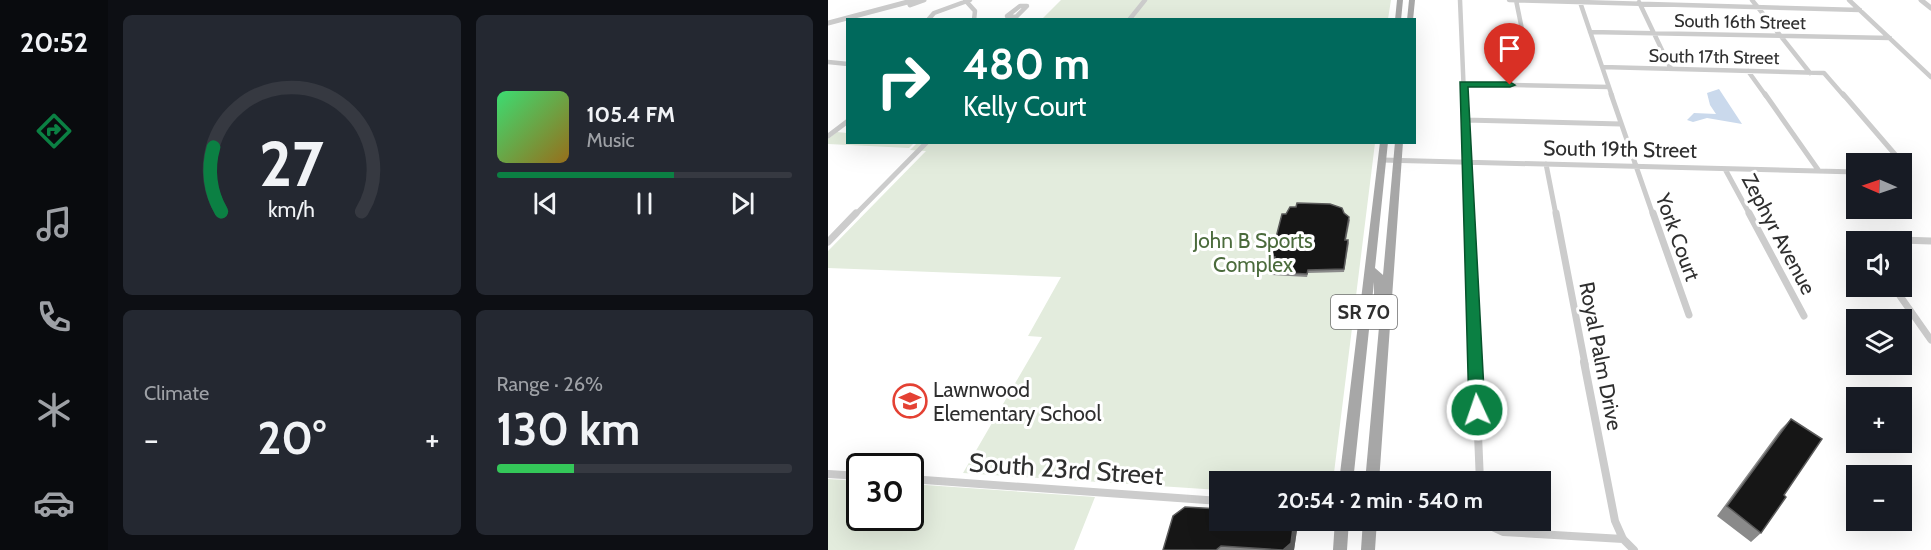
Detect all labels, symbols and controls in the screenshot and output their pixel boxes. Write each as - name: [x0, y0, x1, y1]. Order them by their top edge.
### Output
- street label: South 16th Street: [1674, 10, 1806, 34]
- pin: [1484, 23, 1535, 85]
- text: 20:52: [20, 26, 88, 59]
- icon: arrive: [1493, 32, 1526, 65]
- text: 480 m: [963, 38, 1090, 90]
- icon: right: [864, 42, 942, 120]
- street label: South 17th Street: [1648, 45, 1780, 69]
- text: Kelly Court: [963, 90, 1086, 123]
- text: 105.4 FM: [587, 101, 675, 128]
- icon: directions: [33, 110, 75, 152]
- text: 27: [259, 126, 324, 202]
- text: Music: [587, 128, 635, 152]
- street label: South 19th Street: [1543, 135, 1697, 163]
- north arrow: [1846, 153, 1912, 219]
- map controls: [1846, 153, 1912, 531]
- street label: Zephyr Avenue: [1737, 169, 1821, 299]
- icon: previous: [529, 187, 562, 220]
- icon: pause: [628, 187, 661, 220]
- icon: next: [726, 187, 759, 220]
- street label: York Court: [1650, 189, 1705, 284]
- text: km/h: [268, 197, 315, 223]
- icon: music: [33, 203, 75, 245]
- park label: John B Sports Complex: [1192, 228, 1313, 277]
- button: sound: [1846, 231, 1912, 297]
- street label: Royal Palm Drive: [1574, 280, 1628, 433]
- road number: SR 70: [1331, 295, 1397, 329]
- icon: phone: [33, 296, 75, 338]
- button: layers: [1846, 309, 1912, 375]
- text: Range · 26%: [497, 372, 603, 396]
- place label: Lawnwood Elementary School: [933, 377, 1101, 426]
- position arrow: [1445, 378, 1509, 442]
- text: Climate: [144, 381, 209, 405]
- school or university icon: Lawnwood Elementary School: [892, 383, 928, 419]
- button: +: [1846, 387, 1912, 453]
- icon: climate: [33, 389, 75, 431]
- text: 130 km: [497, 402, 640, 456]
- text: 20°: [257, 411, 326, 465]
- text: −: [144, 419, 159, 459]
- text: +: [425, 419, 440, 459]
- street label: South 23rd Street: [968, 446, 1164, 492]
- speed limit sign: 30: [846, 453, 924, 531]
- button: −: [1846, 465, 1912, 531]
- icon: car: [33, 482, 75, 524]
- text: 20:54 · 2 min · 540 m: [1277, 487, 1483, 514]

